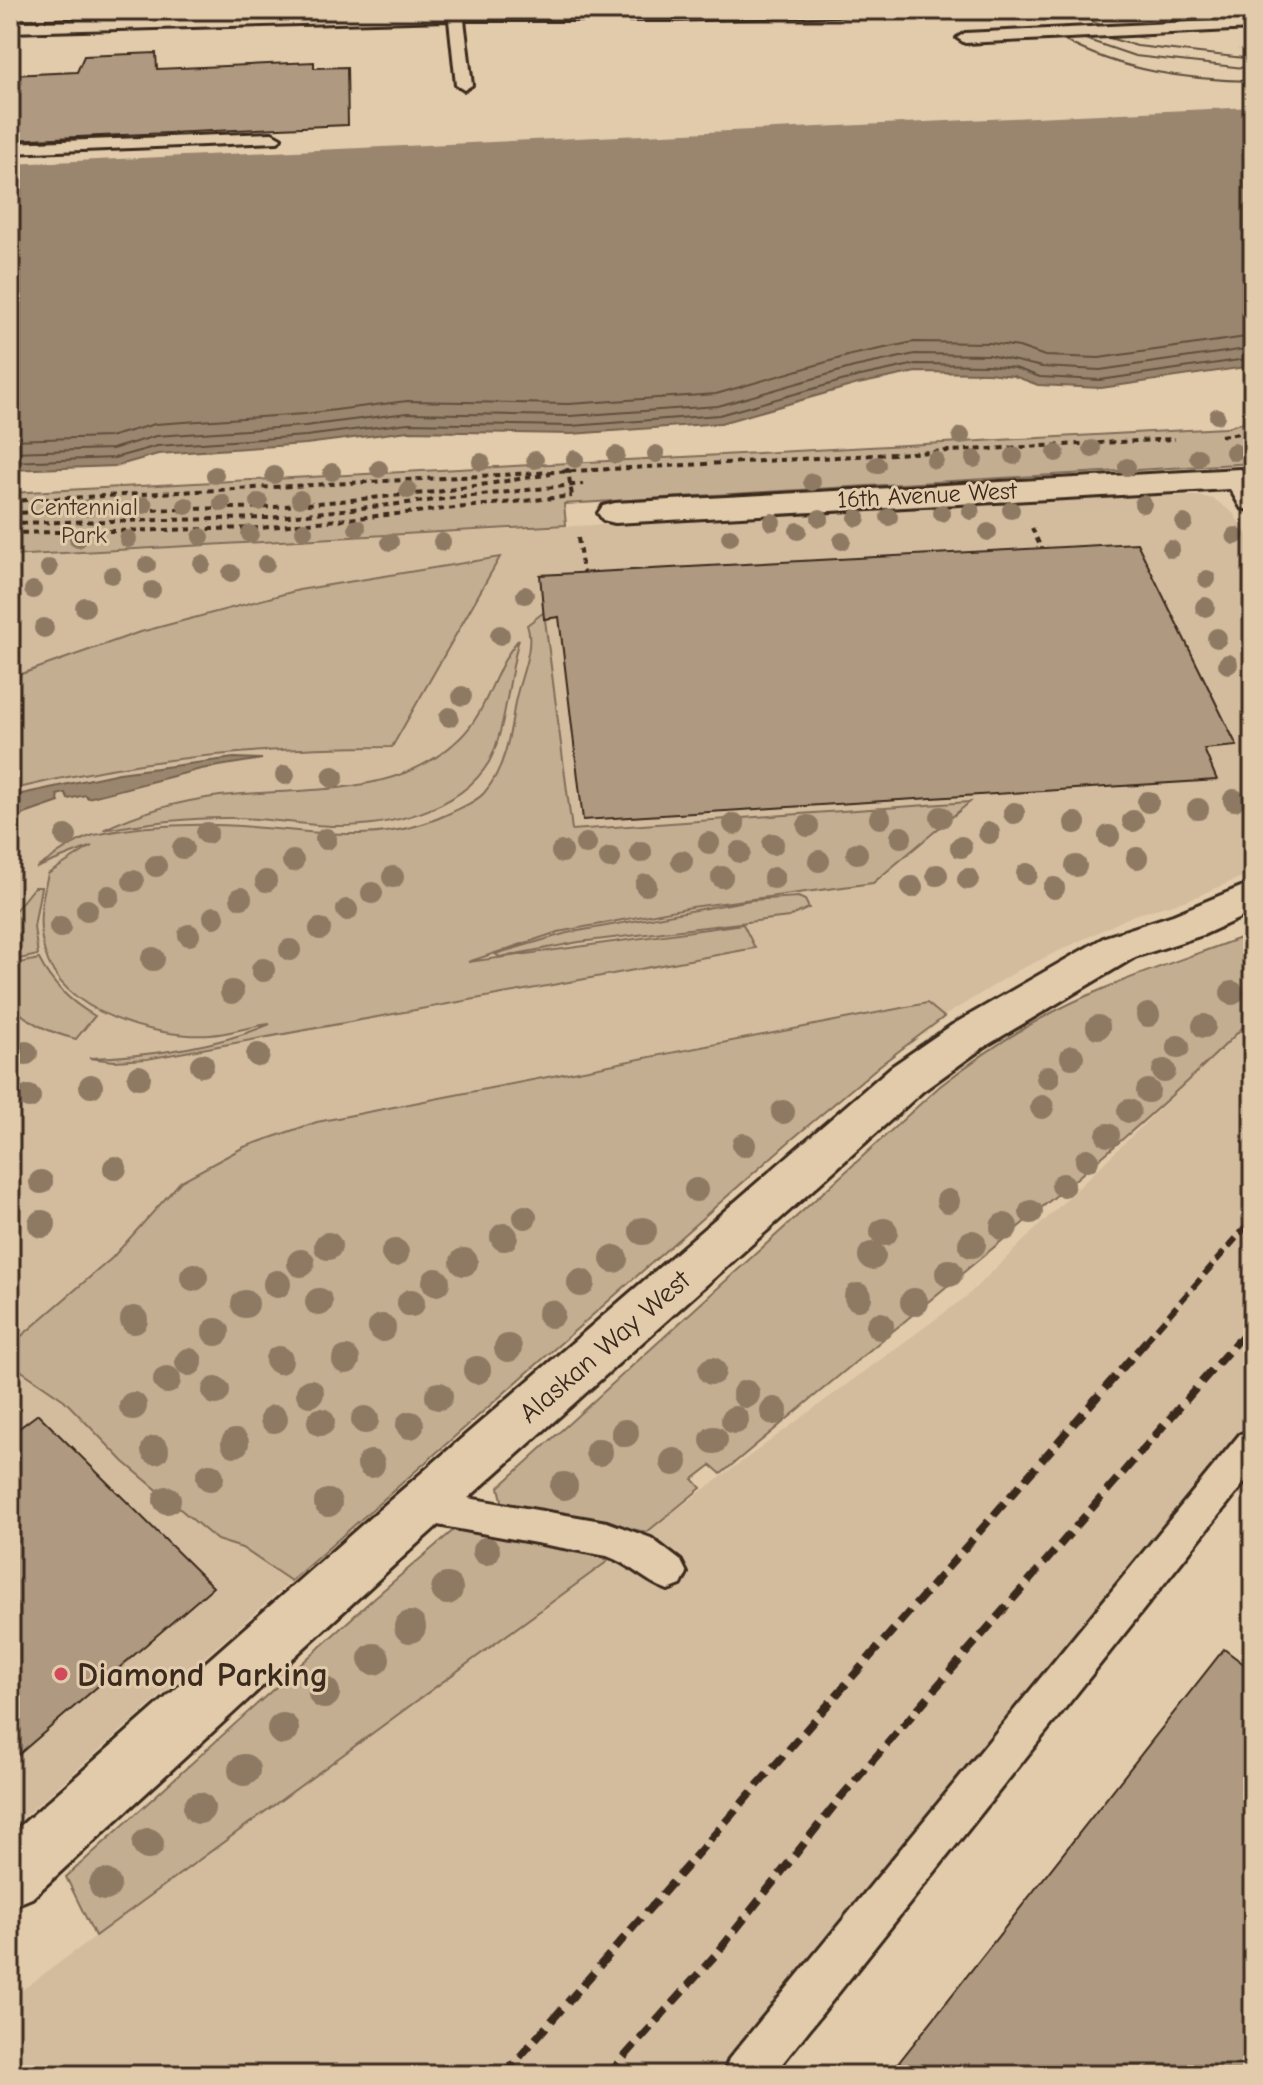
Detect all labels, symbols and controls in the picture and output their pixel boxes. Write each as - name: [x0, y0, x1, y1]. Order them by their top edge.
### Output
- street label: 16th Avenue West: [837, 476, 1018, 514]
- park label: Centennial Park: [30, 493, 138, 549]
- street label: Alaskan Way West: [513, 1263, 697, 1430]
- place label: Diamond Parking: [77, 1655, 328, 1695]
- marker: Diamond Parking: [52, 1665, 70, 1683]

